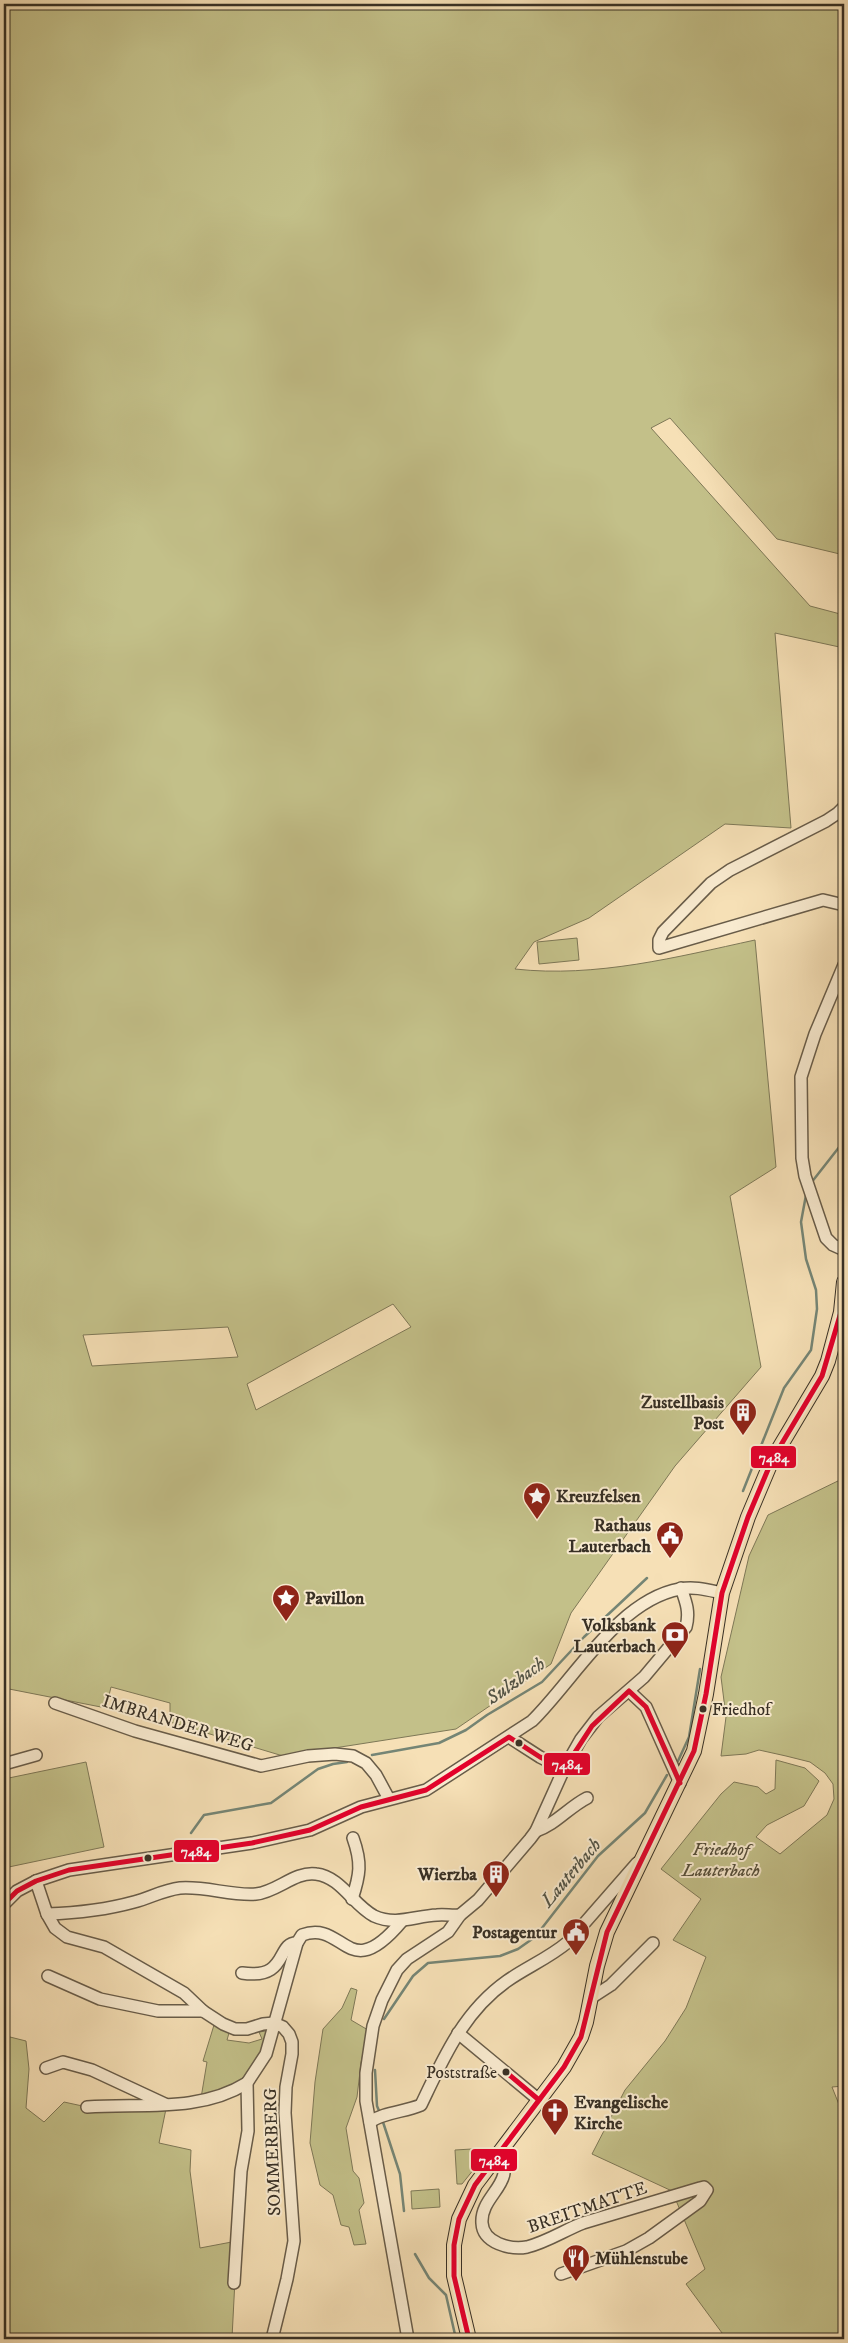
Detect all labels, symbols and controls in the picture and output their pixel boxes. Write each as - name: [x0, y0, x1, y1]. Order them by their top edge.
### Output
- place label: Zustellbasis Post: [641, 1392, 724, 1435]
- building icon: Zustellbasis Post: [728, 1397, 758, 1436]
- line badge: 7484: [750, 1445, 797, 1469]
- text: 7484: [759, 1449, 790, 1467]
- place icon: Kreuzfelsen: [522, 1481, 552, 1520]
- place label: Kreuzfelsen: [556, 1486, 641, 1508]
- place label: Rathaus Lauterbach: [569, 1515, 652, 1558]
- public building icon: Rathaus Lauterbach: [655, 1520, 685, 1559]
- place icon: Pavillon: [271, 1583, 301, 1622]
- place label: Pavillon: [305, 1588, 365, 1610]
- place label: Volksbank Lauterbach: [574, 1615, 657, 1658]
- bank icon: Volksbank Lauterbach: [660, 1620, 690, 1659]
- water label: Sulzbach: [481, 1652, 550, 1710]
- street label: IMBRANDER WEG: [99, 1690, 256, 1758]
- place label: Friedhof: [712, 1699, 773, 1721]
- marker: Friedhof: [698, 1704, 708, 1714]
- unlabelled marker: [514, 1738, 524, 1748]
- line badge: 7484: [543, 1752, 591, 1776]
- text: 7484: [552, 1756, 583, 1774]
- water label: Lauterbach: [535, 1834, 607, 1913]
- line badge: 7484: [173, 1839, 220, 1863]
- park label: Friedhof Lauterbach: [681, 1839, 760, 1882]
- text: 7484: [181, 1843, 212, 1861]
- unlabelled marker: [143, 1853, 153, 1863]
- building icon: Wierzba: [481, 1859, 511, 1898]
- place label: Wierzba: [417, 1864, 477, 1886]
- public building icon: Postagentur: [561, 1917, 591, 1956]
- place label: Postagentur: [472, 1922, 557, 1944]
- place label: Poststraße: [426, 2062, 497, 2084]
- marker: Poststraße: [501, 2067, 511, 2077]
- street label: SOMMERBERG: [260, 2087, 286, 2216]
- place label: Evangelische Kirche: [574, 2092, 669, 2135]
- church icon: Evangelische Kirche: [540, 2097, 570, 2136]
- line badge: 7484: [470, 2148, 518, 2172]
- text: 7484: [479, 2152, 510, 2170]
- street label: BREITMATTE: [525, 2177, 650, 2239]
- restaurant icon: Mühlenstube: [561, 2243, 591, 2282]
- place label: Mühlenstube: [595, 2248, 689, 2270]

